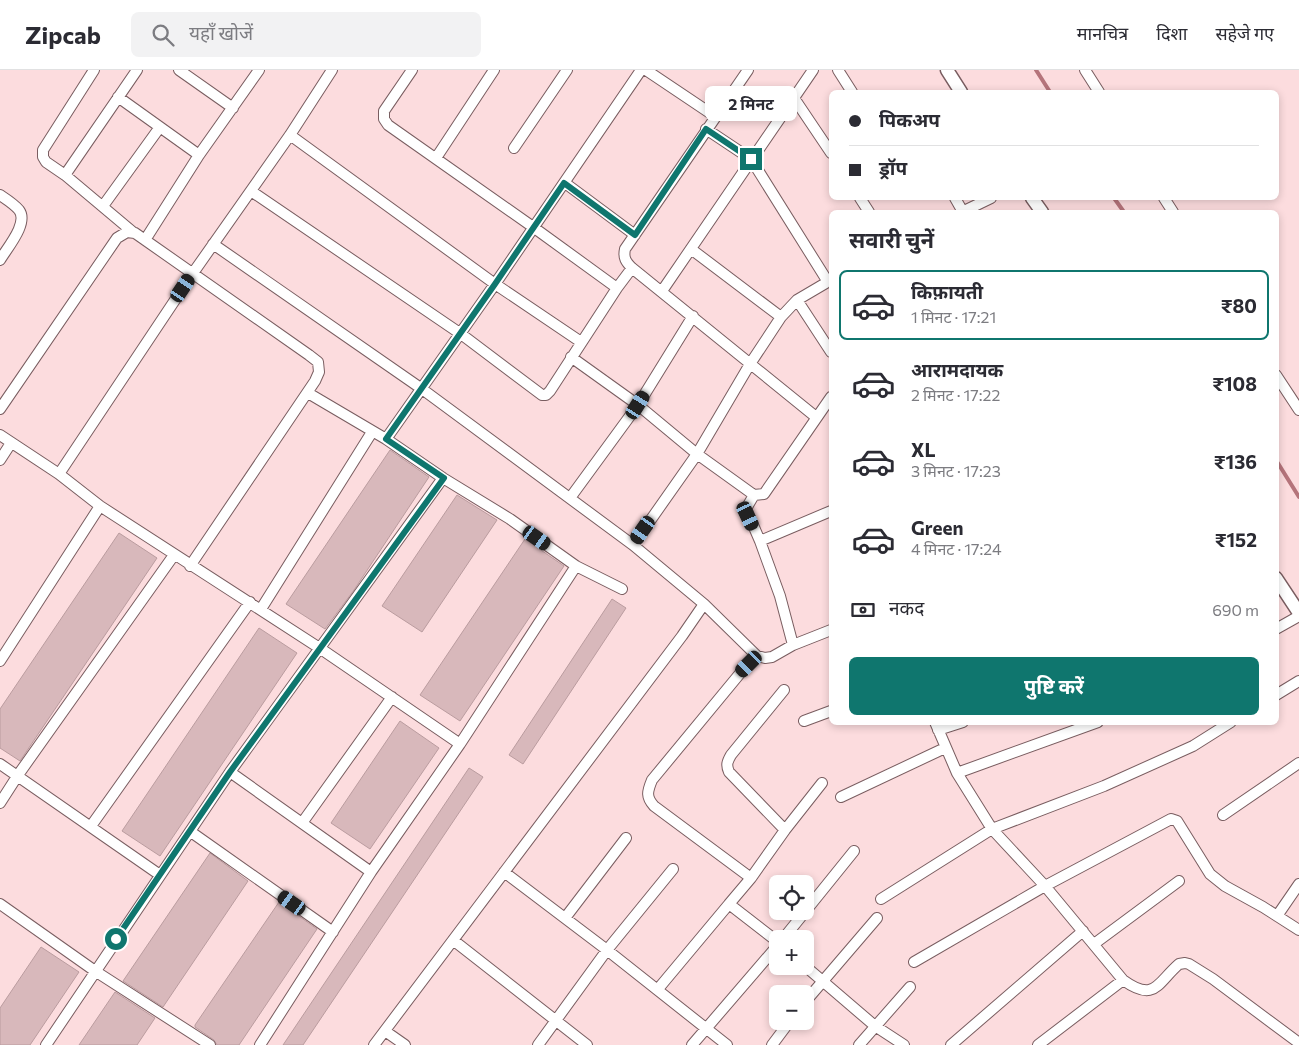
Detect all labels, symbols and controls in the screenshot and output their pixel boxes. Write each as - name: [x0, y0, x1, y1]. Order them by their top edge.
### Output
- search box: [131, 12, 481, 57]
- text: Zipcab: [25, 20, 101, 49]
- icon: search: [149, 21, 177, 49]
- text: यहाँ खोजें: [189, 21, 253, 44]
- text: मानचित्र: [1077, 22, 1128, 44]
- text: दिशा: [1156, 22, 1187, 44]
- text: सहेजे गए: [1215, 22, 1274, 44]
- callout: 2 मिनट: [705, 87, 797, 122]
- text: 2 मिनट: [728, 94, 774, 113]
- text: पिकअप: [879, 108, 940, 131]
- route end: [740, 148, 762, 170]
- text: ड्रॉप: [879, 156, 907, 179]
- text: सवारी चुनें: [849, 226, 934, 253]
- car: [168, 271, 197, 305]
- text: किफ़ायती: [911, 280, 983, 303]
- icon: car: [851, 283, 896, 328]
- text: ₹80: [1221, 294, 1257, 317]
- text: 1 मिनट · 17:21: [911, 307, 996, 326]
- text: आरामदायक: [911, 358, 1003, 381]
- icon: car: [851, 361, 896, 406]
- text: ₹108: [1212, 372, 1257, 395]
- text: 2 मिनट · 17:22: [911, 385, 1000, 404]
- car: [623, 388, 652, 422]
- text: XL: [911, 438, 936, 461]
- icon: car: [851, 439, 896, 484]
- text: ₹136: [1214, 450, 1257, 473]
- text: 3 मिनट · 17:23: [911, 461, 1001, 480]
- car: [734, 499, 761, 533]
- car: [628, 513, 657, 547]
- text: Green: [911, 516, 963, 539]
- icon: car: [851, 517, 896, 562]
- car: [520, 523, 553, 553]
- text: ₹152: [1215, 528, 1257, 551]
- text: 4 मिनट · 17:24: [911, 539, 1001, 558]
- icon: cash: [849, 596, 877, 624]
- text: नकद: [889, 596, 924, 619]
- text: 690 m: [1212, 600, 1259, 619]
- car: [733, 648, 764, 680]
- button: पुष्टि करें: [849, 657, 1259, 715]
- map controls: [769, 875, 814, 1030]
- button: locate: [769, 875, 814, 920]
- car: [275, 888, 308, 918]
- route start: [105, 928, 127, 950]
- button: +: [769, 930, 814, 975]
- button: −: [769, 985, 814, 1030]

